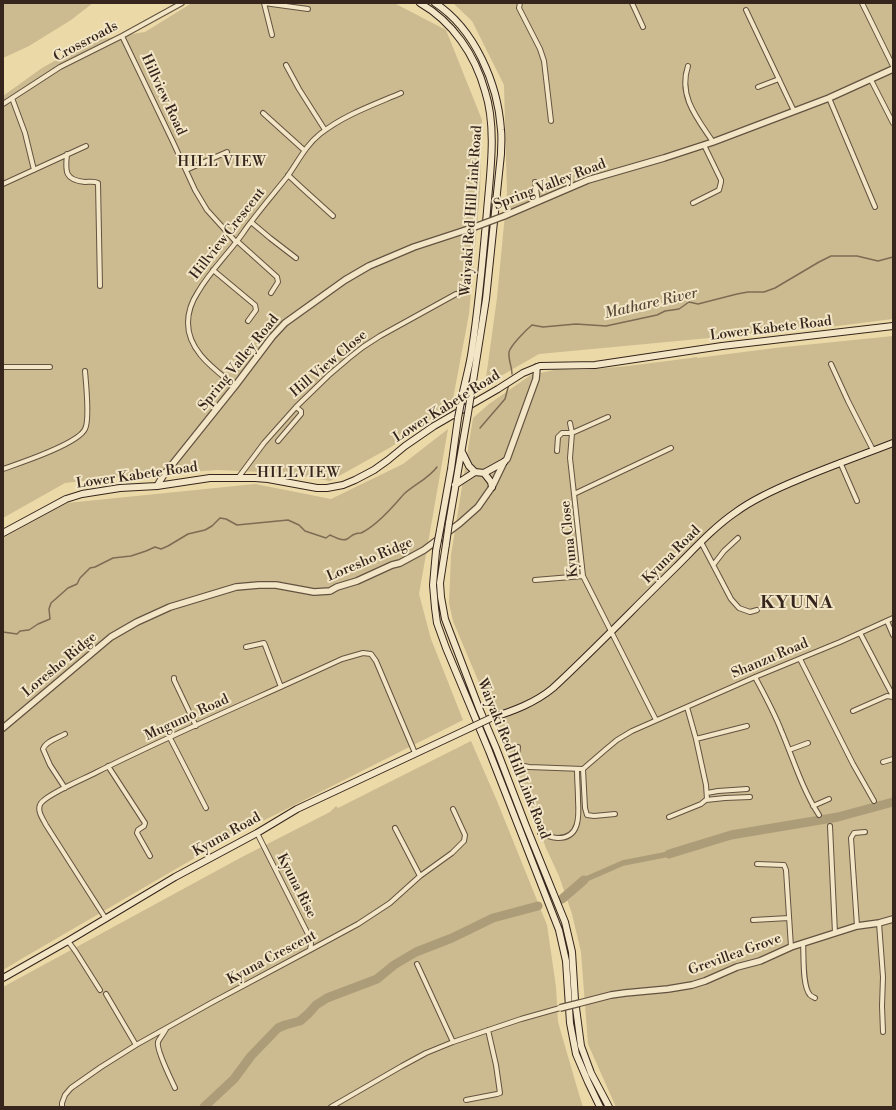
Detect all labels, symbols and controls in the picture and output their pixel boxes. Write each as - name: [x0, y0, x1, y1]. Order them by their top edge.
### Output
- street label: Crossroads: [51, 18, 121, 66]
- street label: Hillview Road: [137, 52, 189, 138]
- street label: Waiyaki Red Hill Link Road: [458, 125, 486, 297]
- district label: HILL VIEW: [177, 153, 267, 171]
- street label: Spring Valley Road: [491, 156, 609, 214]
- street label: Hillview Crescent: [187, 185, 269, 283]
- water label: Mathare River: [603, 285, 699, 323]
- street label: Spring Valley Road: [195, 312, 283, 414]
- street label: Lower Kabete Road: [709, 313, 833, 345]
- street label: Hill View Close: [287, 327, 371, 401]
- street label: Lower Kabete Road: [391, 367, 503, 447]
- street label: Lower Kabete Road: [75, 459, 199, 493]
- district label: HILLVIEW: [257, 464, 341, 482]
- street label: Kyuna Close: [558, 500, 582, 578]
- street label: Kyuna Road: [639, 522, 705, 588]
- street label: Loresho Ridge: [324, 534, 416, 586]
- district label: KYUNA: [760, 593, 834, 615]
- street label: Loresho Ridge: [19, 629, 101, 701]
- street label: Shanzu Road: [729, 635, 811, 683]
- street label: Waiyaki Red Hill Link Road: [473, 676, 553, 842]
- street label: Mugumo Road: [142, 691, 232, 745]
- street label: Kyuna Road: [190, 809, 264, 861]
- street label: Kyuna Rise: [273, 851, 319, 921]
- street label: Kyuna Crescent: [224, 927, 320, 989]
- street label: Grevillea Grove: [686, 930, 784, 980]

